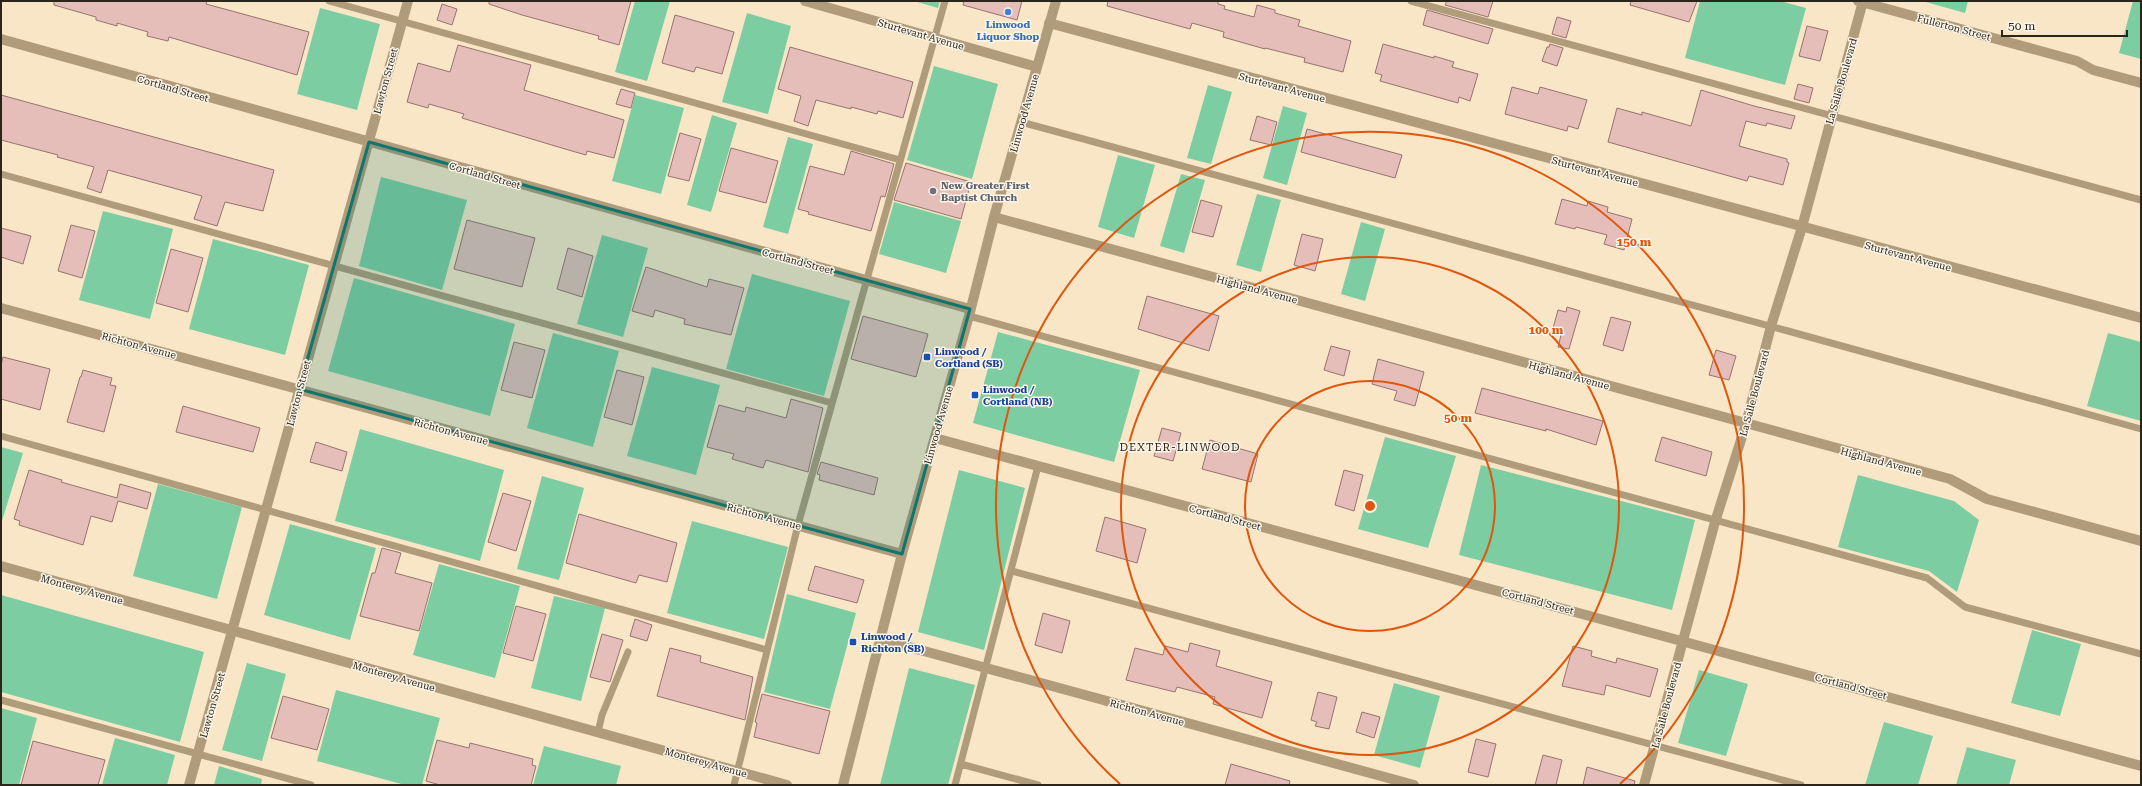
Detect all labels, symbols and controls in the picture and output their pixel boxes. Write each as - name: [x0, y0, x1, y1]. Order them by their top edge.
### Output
- marker: Linwood Liquor Shop: [1003, 7, 1013, 17]
- street label: Fullerton Street: [1916, 12, 1992, 43]
- scale bar: [2002, 12, 2127, 38]
- street label: Sturtevant Avenue: [877, 17, 966, 52]
- place label: Linwood Liquor Shop: [977, 19, 1040, 42]
- text: 50 m: [2008, 19, 2035, 33]
- street label: La Salle Boulevard: [1824, 36, 1859, 126]
- street label: Lawton Street: [371, 47, 400, 115]
- street label: Sturtevant Avenue: [1237, 71, 1327, 104]
- street label: Linwood Avenue: [1008, 72, 1041, 154]
- street label: Cortland Street: [136, 73, 210, 104]
- street label: Sturtevant Avenue: [1550, 155, 1640, 188]
- street label: Cortland Street: [448, 160, 522, 191]
- place label: New Greater First Baptist Church: [941, 180, 1030, 203]
- marker: New Greater First Baptist Church: [928, 186, 938, 196]
- text: 150 m: [1617, 235, 1652, 249]
- street label: Sturtevant Avenue: [1863, 240, 1953, 273]
- street label: Cortland Street: [761, 247, 835, 276]
- street label: Highland Avenue: [1215, 273, 1299, 306]
- text: 100 m: [1529, 323, 1564, 337]
- street label: Richton Avenue: [100, 330, 178, 361]
- place label: Linwood / Cortland (SB): [935, 346, 1003, 369]
- street label: La Salle Boulevard: [1738, 348, 1771, 438]
- marker: Linwood / Cortland (SB): [922, 352, 932, 362]
- street label: Lawton Street: [284, 359, 313, 427]
- street label: Highland Avenue: [1527, 359, 1611, 392]
- street label: Linwood Avenue: [922, 384, 955, 466]
- place label: Linwood / Cortland (NB): [983, 384, 1053, 407]
- marker: Linwood / Cortland (NB): [970, 390, 980, 400]
- text: 50 m: [1444, 411, 1472, 425]
- street label: Richton Avenue: [412, 416, 490, 447]
- district label: DEXTER-LINWOOD: [1119, 441, 1241, 454]
- street label: Highland Avenue: [1839, 445, 1923, 478]
- centre of rings: [1363, 499, 1377, 513]
- street label: Richton Avenue: [725, 501, 803, 532]
- street label: Cortland Street: [1188, 503, 1262, 532]
- street label: Monterey Avenue: [40, 573, 125, 607]
- street label: Cortland Street: [1501, 587, 1575, 616]
- place label: Linwood / Richton (SB): [861, 631, 925, 654]
- marker: Linwood / Richton (SB): [848, 637, 858, 647]
- street label: Monterey Avenue: [352, 660, 437, 694]
- street label: La Salle Boulevard: [1650, 660, 1683, 750]
- street label: Lawton Street: [198, 671, 227, 739]
- street label: Cortland Street: [1814, 672, 1888, 701]
- street label: Richton Avenue: [1108, 697, 1186, 728]
- street label: Monterey Avenue: [664, 746, 749, 780]

